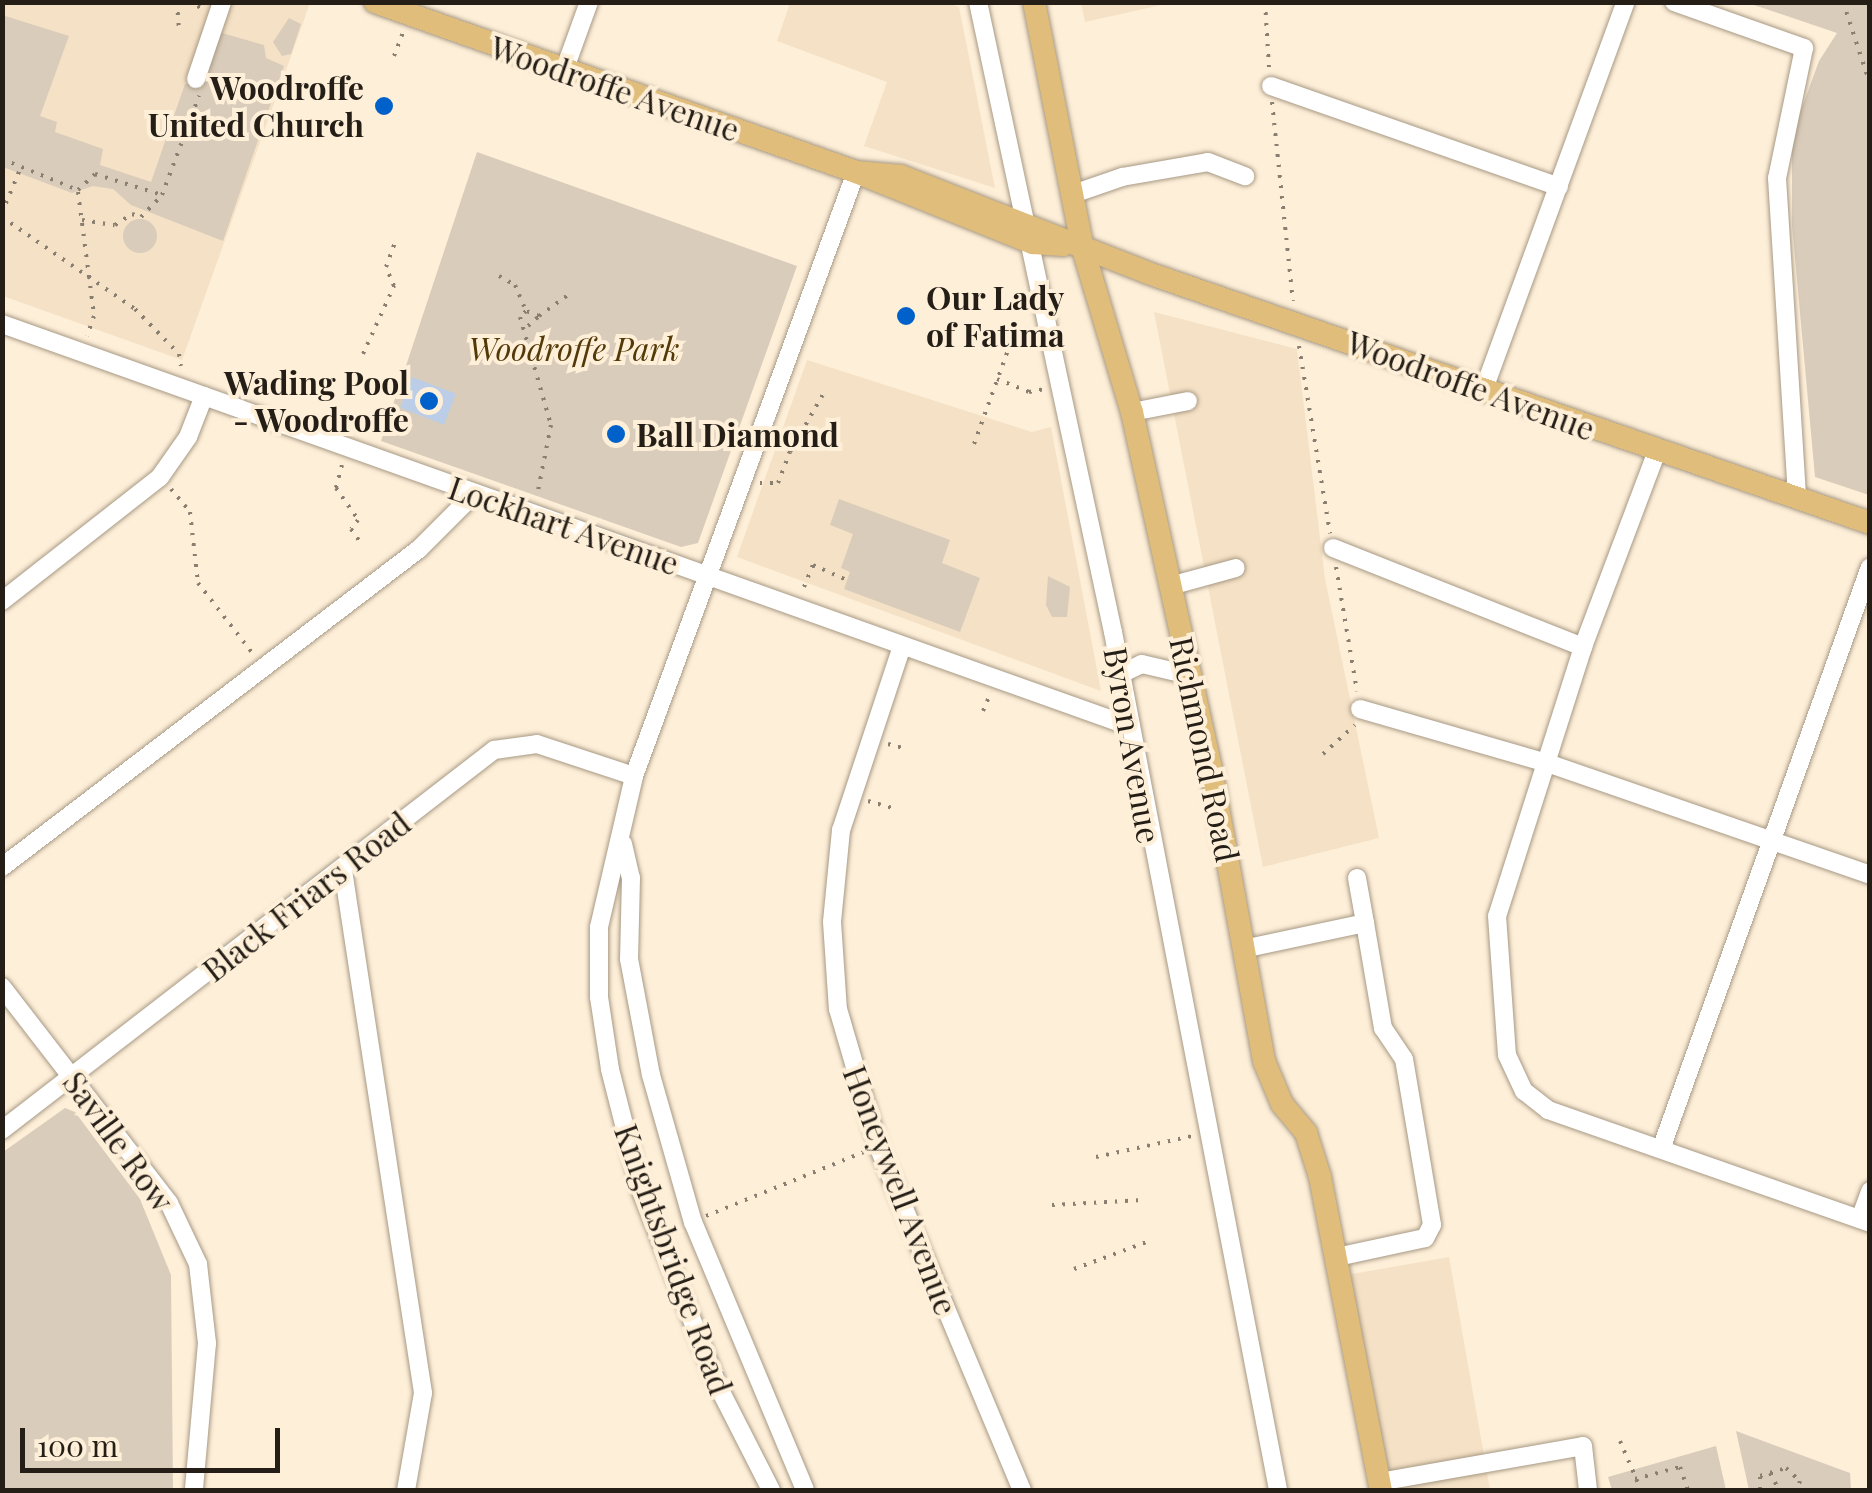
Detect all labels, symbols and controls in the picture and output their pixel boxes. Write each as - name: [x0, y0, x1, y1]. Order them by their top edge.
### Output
- street label: Woodroffe Avenue: [485, 27, 745, 149]
- place label: Woodroffe United Church: [148, 69, 364, 144]
- marker: Woodroffe United Church: [373, 95, 395, 117]
- place label: Our Lady of Fatima: [926, 279, 1065, 354]
- marker: Our Lady of Fatima: [895, 305, 917, 327]
- street label: Woodroffe Avenue: [1341, 322, 1601, 448]
- park label: Woodroffe Park: [468, 329, 680, 367]
- place label: Wading Pool - Woodroffe: [224, 364, 409, 439]
- marker: Wading Pool - Woodroffe: [418, 390, 440, 412]
- place label: Ball Diamond: [636, 415, 839, 453]
- marker: Ball Diamond: [605, 423, 627, 445]
- street label: Lockhart Avenue: [443, 467, 685, 583]
- street label: Richmond Road: [1162, 633, 1248, 865]
- street label: Byron Avenue: [1097, 643, 1169, 847]
- street label: Black Friars Road: [195, 803, 417, 989]
- street label: Honeywell Avenue: [836, 1060, 966, 1320]
- street label: Saville Row: [56, 1064, 182, 1218]
- street label: Knightsbridge Road: [607, 1119, 741, 1399]
- scale bar: [25, 1408, 285, 1470]
- text: 100 m: [37, 1425, 118, 1465]

